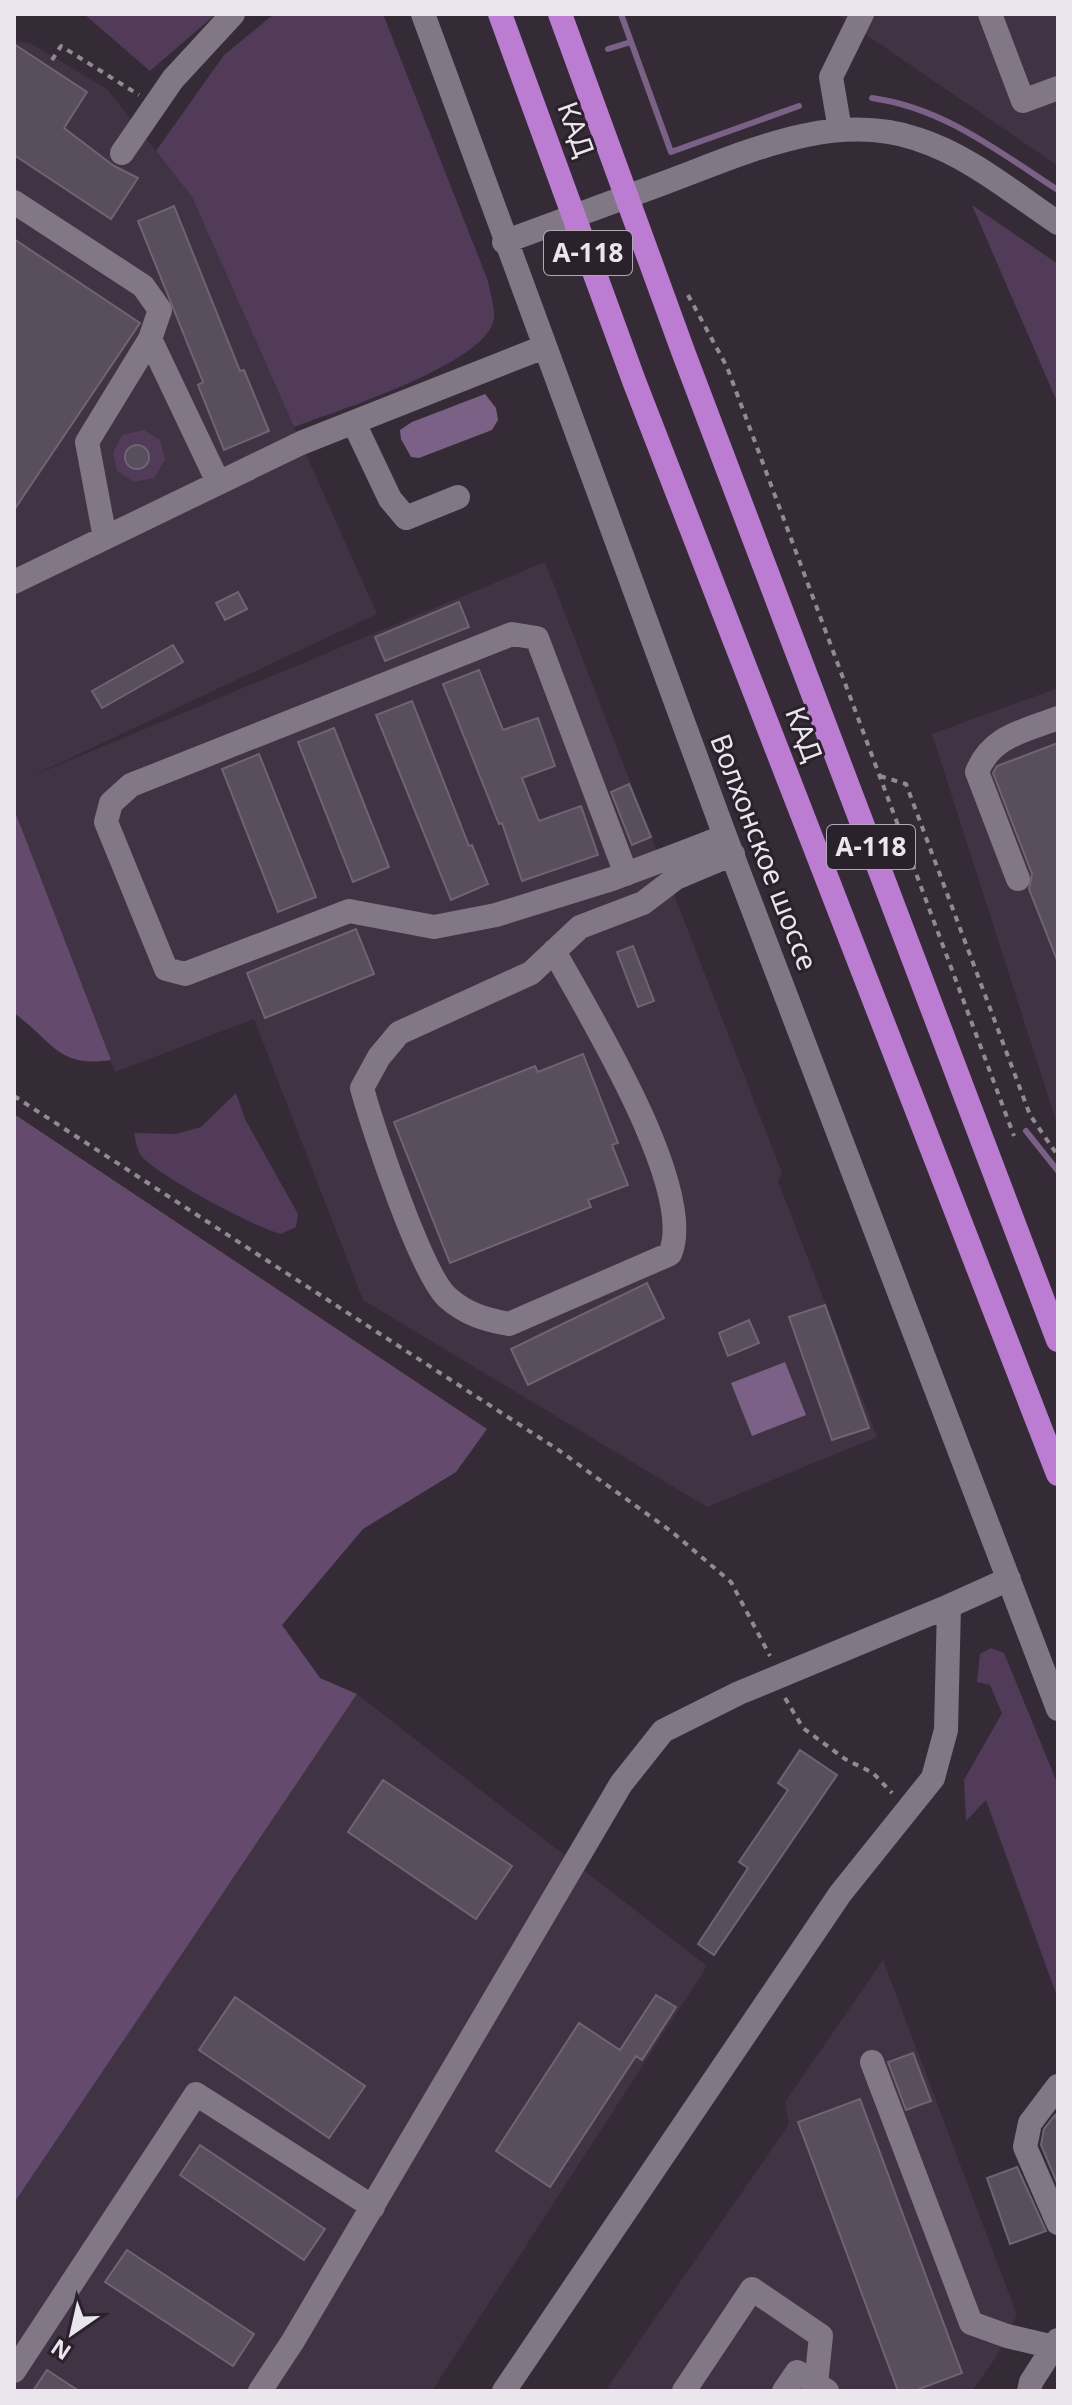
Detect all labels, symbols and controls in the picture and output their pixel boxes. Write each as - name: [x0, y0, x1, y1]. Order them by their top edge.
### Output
- street label: КАД: [550, 96, 605, 162]
- road number: А-118: [544, 231, 632, 275]
- street label: КАД: [777, 701, 833, 767]
- street label: Волхонское шоссе: [702, 728, 828, 975]
- road number: А-118: [827, 825, 915, 869]
- north arrow: [32, 2293, 112, 2373]
- text: N: [44, 2333, 76, 2368]

